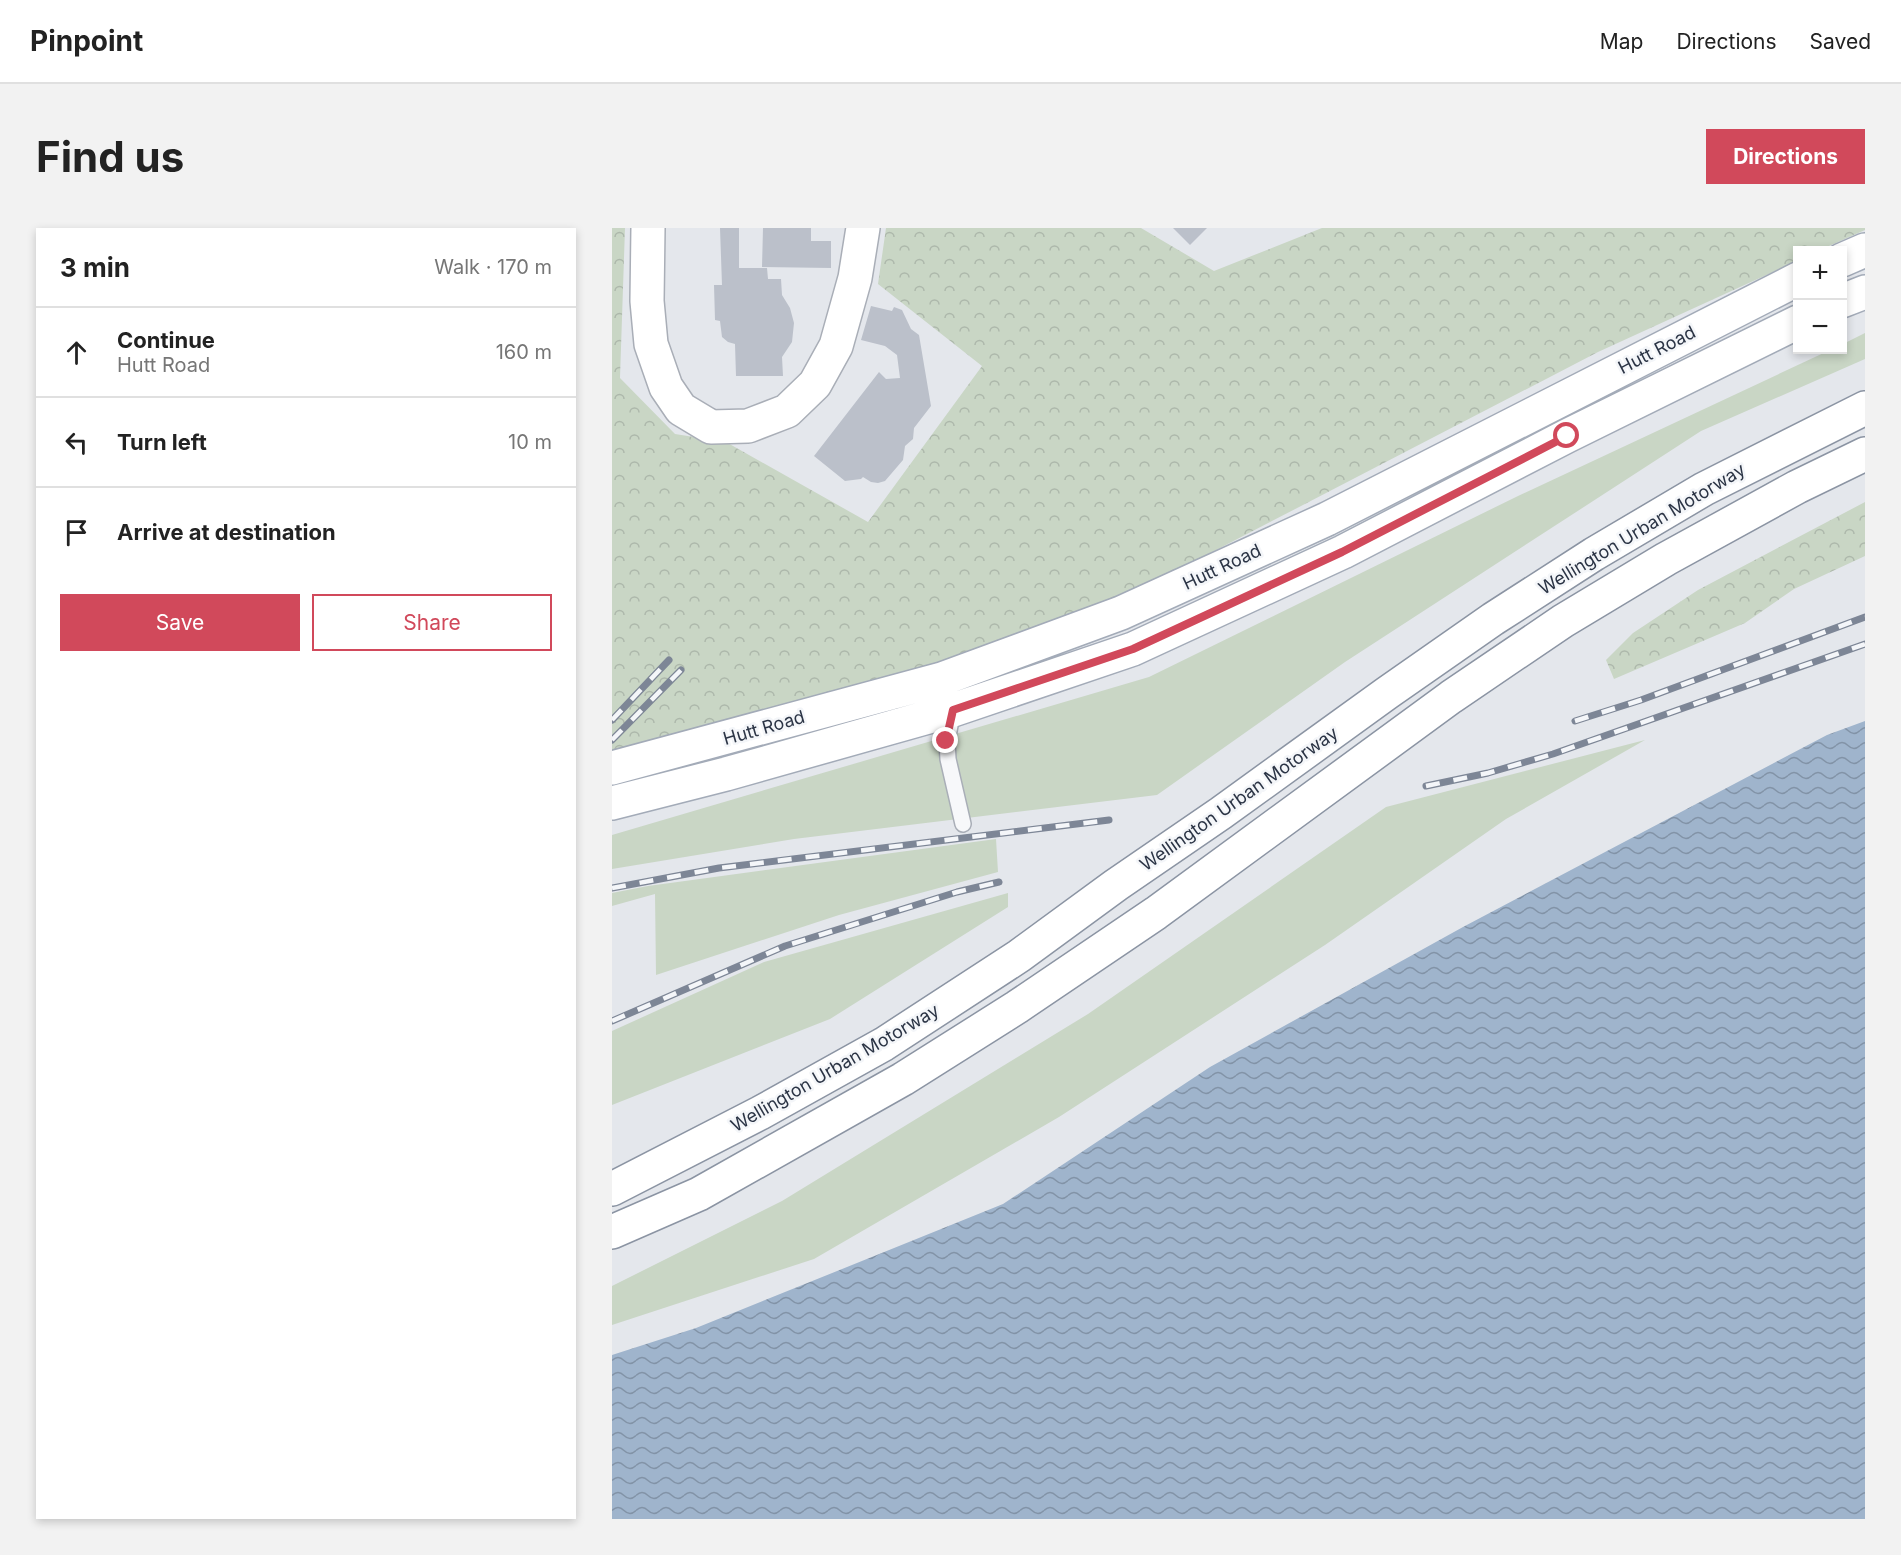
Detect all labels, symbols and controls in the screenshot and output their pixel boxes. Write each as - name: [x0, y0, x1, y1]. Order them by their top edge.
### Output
- text: Pinpoint: [30, 24, 143, 58]
- text: Map: [1600, 29, 1643, 54]
- text: Directions: [1676, 29, 1777, 54]
- text: Saved: [1810, 29, 1871, 54]
- button: Directions: [1706, 129, 1865, 184]
- text: Find us: [36, 131, 184, 182]
- map controls: [1793, 246, 1847, 354]
- button: +: [1793, 246, 1847, 300]
- text: 3 min: [60, 252, 130, 283]
- text: Walk · 170 m: [434, 255, 552, 279]
- button: −: [1793, 300, 1847, 354]
- street label: Hutt Road: [1615, 321, 1699, 378]
- text: Continue: [117, 327, 215, 353]
- icon: ahead: [60, 336, 93, 369]
- text: 160 m: [496, 340, 552, 364]
- text: Hutt Road: [117, 353, 210, 377]
- route start: [1553, 422, 1579, 448]
- icon: left: [60, 426, 93, 459]
- text: Turn left: [117, 429, 207, 455]
- text: 10 m: [508, 430, 552, 454]
- street label: Wellington Urban Motorway: [1535, 459, 1749, 599]
- icon: arrive: [60, 516, 93, 549]
- text: Arrive at destination: [117, 519, 336, 545]
- street label: Hutt Road: [1179, 539, 1264, 594]
- button: Save: [60, 594, 300, 651]
- button: Share: [312, 594, 552, 651]
- street label: Hutt Road: [721, 706, 807, 749]
- street label: Wellington Urban Motorway: [1136, 722, 1342, 875]
- route end: [932, 727, 958, 753]
- street label: Wellington Urban Motorway: [727, 999, 943, 1136]

